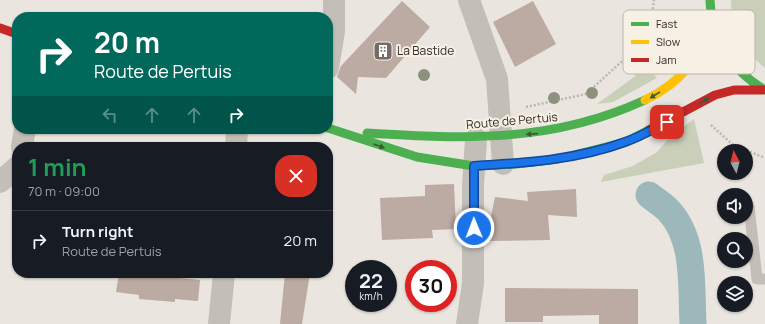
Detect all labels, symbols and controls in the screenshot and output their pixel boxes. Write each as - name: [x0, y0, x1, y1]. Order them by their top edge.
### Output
- legend: [623, 10, 755, 74]
- text: Fast: [656, 16, 678, 31]
- text: 20 m: [94, 23, 160, 61]
- icon: right: [28, 28, 80, 80]
- text: Slow: [656, 34, 681, 49]
- building icon: La Bastide: [372, 40, 394, 62]
- place label: La Bastide: [397, 42, 454, 59]
- text: Jam: [656, 52, 677, 67]
- text: Route de Pertuis: [94, 59, 232, 83]
- one-way arrow: [650, 91, 660, 99]
- one-way arrow: [698, 98, 710, 105]
- icon: left: [99, 104, 121, 126]
- icon: ahead: [141, 104, 163, 126]
- icon: ahead: [183, 104, 205, 126]
- icon: right: [225, 104, 247, 126]
- pin: [650, 105, 684, 139]
- street label: Route de Pertuis: [465, 108, 558, 133]
- icon: arrive: [656, 111, 678, 133]
- one-way arrow: [526, 131, 538, 137]
- one-way arrow: [373, 143, 385, 149]
- north arrow: [717, 144, 753, 180]
- map controls: [717, 144, 753, 312]
- text: 1 min: [28, 150, 87, 183]
- button: close: [275, 155, 317, 197]
- text: 70 m · 09:00: [28, 182, 100, 200]
- button: sound: [717, 188, 753, 224]
- position arrow: [453, 207, 495, 249]
- text: Turn right: [62, 221, 133, 242]
- icon: right: [28, 230, 50, 252]
- text: 20 m: [284, 230, 317, 251]
- button: search: [717, 232, 753, 268]
- text: Route de Pertuis: [62, 242, 162, 260]
- speed limit sign: 30: [405, 260, 457, 312]
- text: 22: [359, 267, 383, 294]
- button: layers: [717, 276, 753, 312]
- text: km/h: [359, 289, 383, 303]

